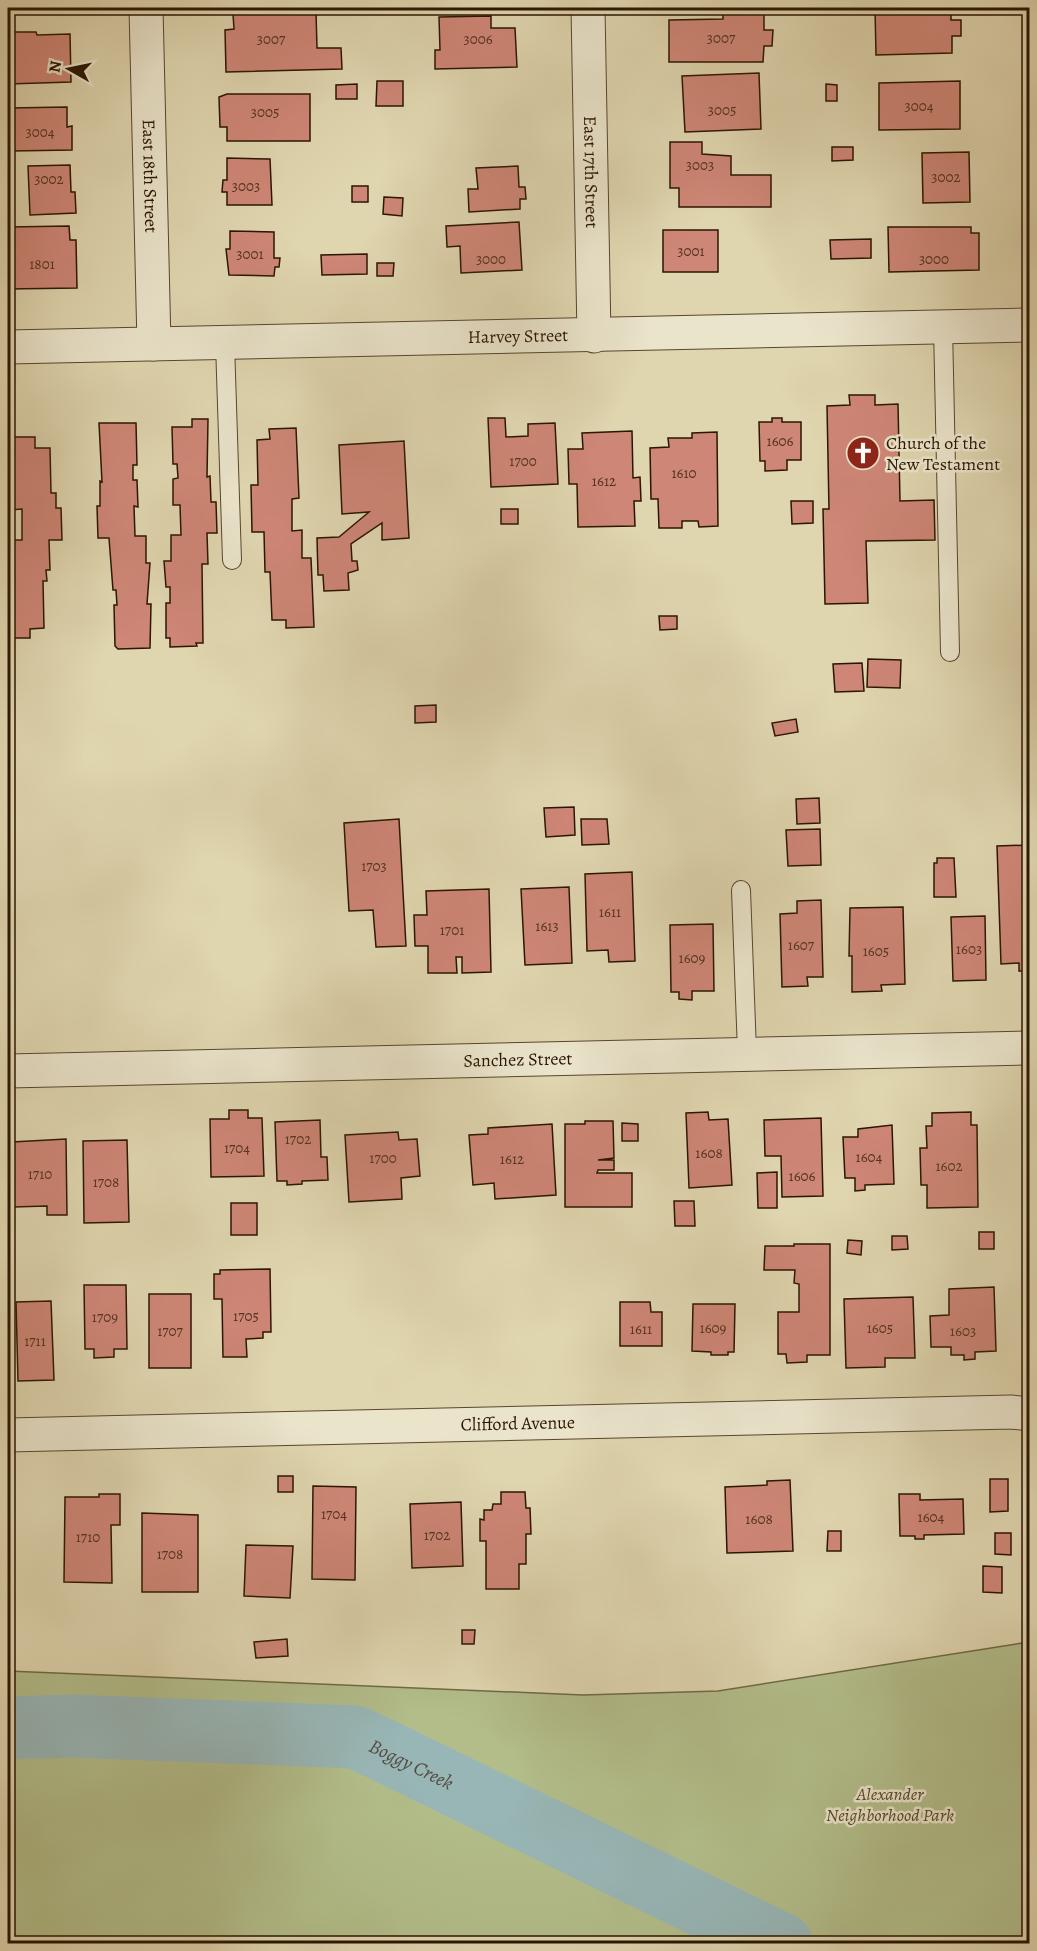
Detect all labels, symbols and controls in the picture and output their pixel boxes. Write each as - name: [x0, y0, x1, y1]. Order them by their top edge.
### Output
- house number: 3007: [707, 28, 736, 48]
- house number: 3007: [257, 29, 286, 49]
- house number: 3006: [463, 29, 493, 49]
- north arrow: [39, 39, 99, 99]
- text: N: [43, 59, 67, 74]
- house number: 3004: [904, 96, 934, 116]
- house number: 3005: [708, 100, 736, 120]
- house number: 3005: [251, 102, 279, 122]
- street label: East 17th Street: [578, 115, 604, 229]
- street label: East 18th Street: [137, 119, 163, 233]
- house number: 3004: [25, 122, 55, 142]
- house number: 3003: [686, 155, 714, 175]
- house number: 3002: [931, 167, 961, 187]
- house number: 3002: [34, 169, 64, 189]
- house number: 3003: [232, 176, 260, 196]
- house number: 3001: [677, 241, 705, 261]
- house number: 3001: [236, 244, 264, 264]
- house number: 3000: [476, 249, 506, 269]
- house number: 3000: [919, 249, 949, 269]
- house number: 1801: [29, 254, 55, 274]
- street label: Harvey Street: [467, 323, 568, 349]
- house number: 1606: [767, 431, 794, 451]
- place label: Church of the New Testament: [886, 431, 1000, 476]
- church icon: Church of the New Testament: [845, 435, 881, 471]
- house number: 1700: [509, 451, 537, 471]
- house number: 1610: [671, 463, 697, 483]
- house number: 1612: [592, 471, 616, 491]
- house number: 1703: [361, 856, 387, 876]
- house number: 1611: [599, 902, 621, 922]
- house number: 1613: [535, 916, 559, 936]
- house number: 1701: [440, 920, 464, 940]
- house number: 1607: [788, 935, 815, 955]
- house number: 1603: [956, 939, 982, 959]
- house number: 1605: [863, 941, 889, 961]
- house number: 1609: [679, 948, 706, 968]
- street label: Sanchez Street: [463, 1046, 573, 1073]
- house number: 1702: [285, 1129, 311, 1149]
- house number: 1704: [224, 1138, 250, 1158]
- house number: 1608: [695, 1143, 723, 1163]
- house number: 1604: [856, 1147, 883, 1167]
- house number: 1700: [369, 1148, 397, 1168]
- house number: 1612: [500, 1149, 524, 1169]
- house number: 1602: [935, 1156, 963, 1176]
- house number: 1710: [28, 1164, 52, 1184]
- house number: 1606: [789, 1166, 816, 1186]
- house number: 1708: [93, 1172, 119, 1192]
- house number: 1705: [233, 1306, 259, 1326]
- house number: 1709: [92, 1307, 118, 1327]
- house number: 1609: [700, 1318, 727, 1338]
- house number: 1605: [867, 1318, 893, 1338]
- house number: 1611: [630, 1319, 652, 1339]
- house number: 1707: [157, 1321, 184, 1341]
- house number: 1603: [950, 1321, 976, 1341]
- house number: 1711: [24, 1331, 46, 1351]
- street label: Clifford Avenue: [460, 1410, 575, 1437]
- house number: 1704: [321, 1504, 347, 1524]
- house number: 1604: [918, 1507, 945, 1527]
- house number: 1608: [745, 1509, 773, 1529]
- house number: 1702: [424, 1525, 450, 1545]
- house number: 1710: [76, 1527, 100, 1547]
- house number: 1708: [157, 1544, 183, 1564]
- water label: Boggy Creek: [365, 1732, 458, 1796]
- park label: Alexander Neighborhood Park: [826, 1782, 954, 1827]

